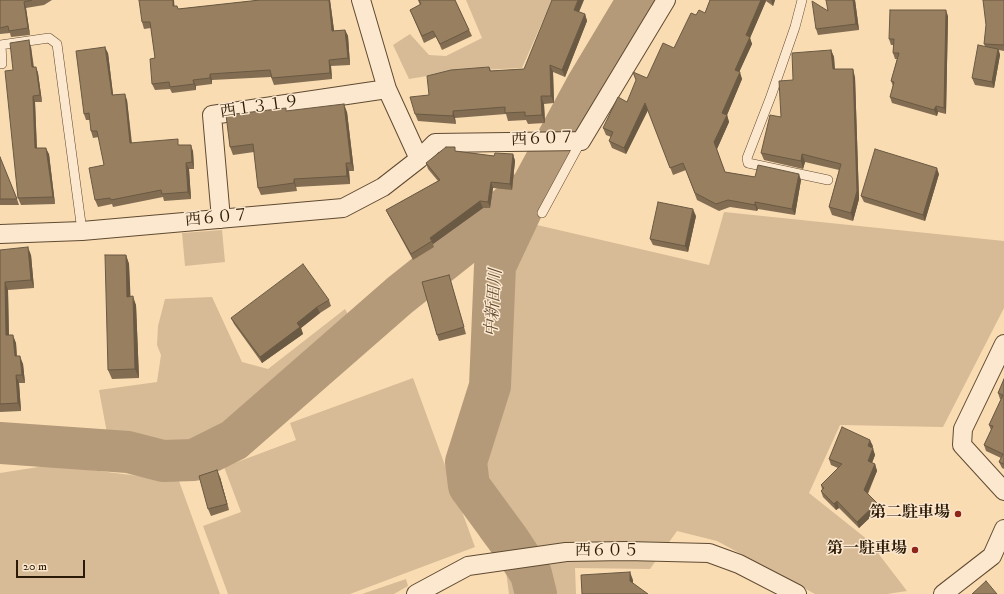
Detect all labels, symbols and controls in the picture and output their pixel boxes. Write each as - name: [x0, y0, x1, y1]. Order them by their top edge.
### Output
- street label: 西１３１９: [219, 93, 301, 123]
- street label: 西６０７: [511, 129, 575, 151]
- street label: 西６０７: [184, 207, 250, 231]
- water label: 中新田川: [482, 268, 508, 338]
- place label: 第二駐車場: [870, 504, 950, 524]
- marker: 第二駐車場: [953, 509, 963, 519]
- place label: 第一駐車場: [827, 540, 907, 560]
- street label: 西６０５: [575, 542, 639, 562]
- marker: 第一駐車場: [910, 545, 920, 555]
- scale bar: [18, 552, 87, 578]
- text: 20 m: [23, 559, 47, 574]

